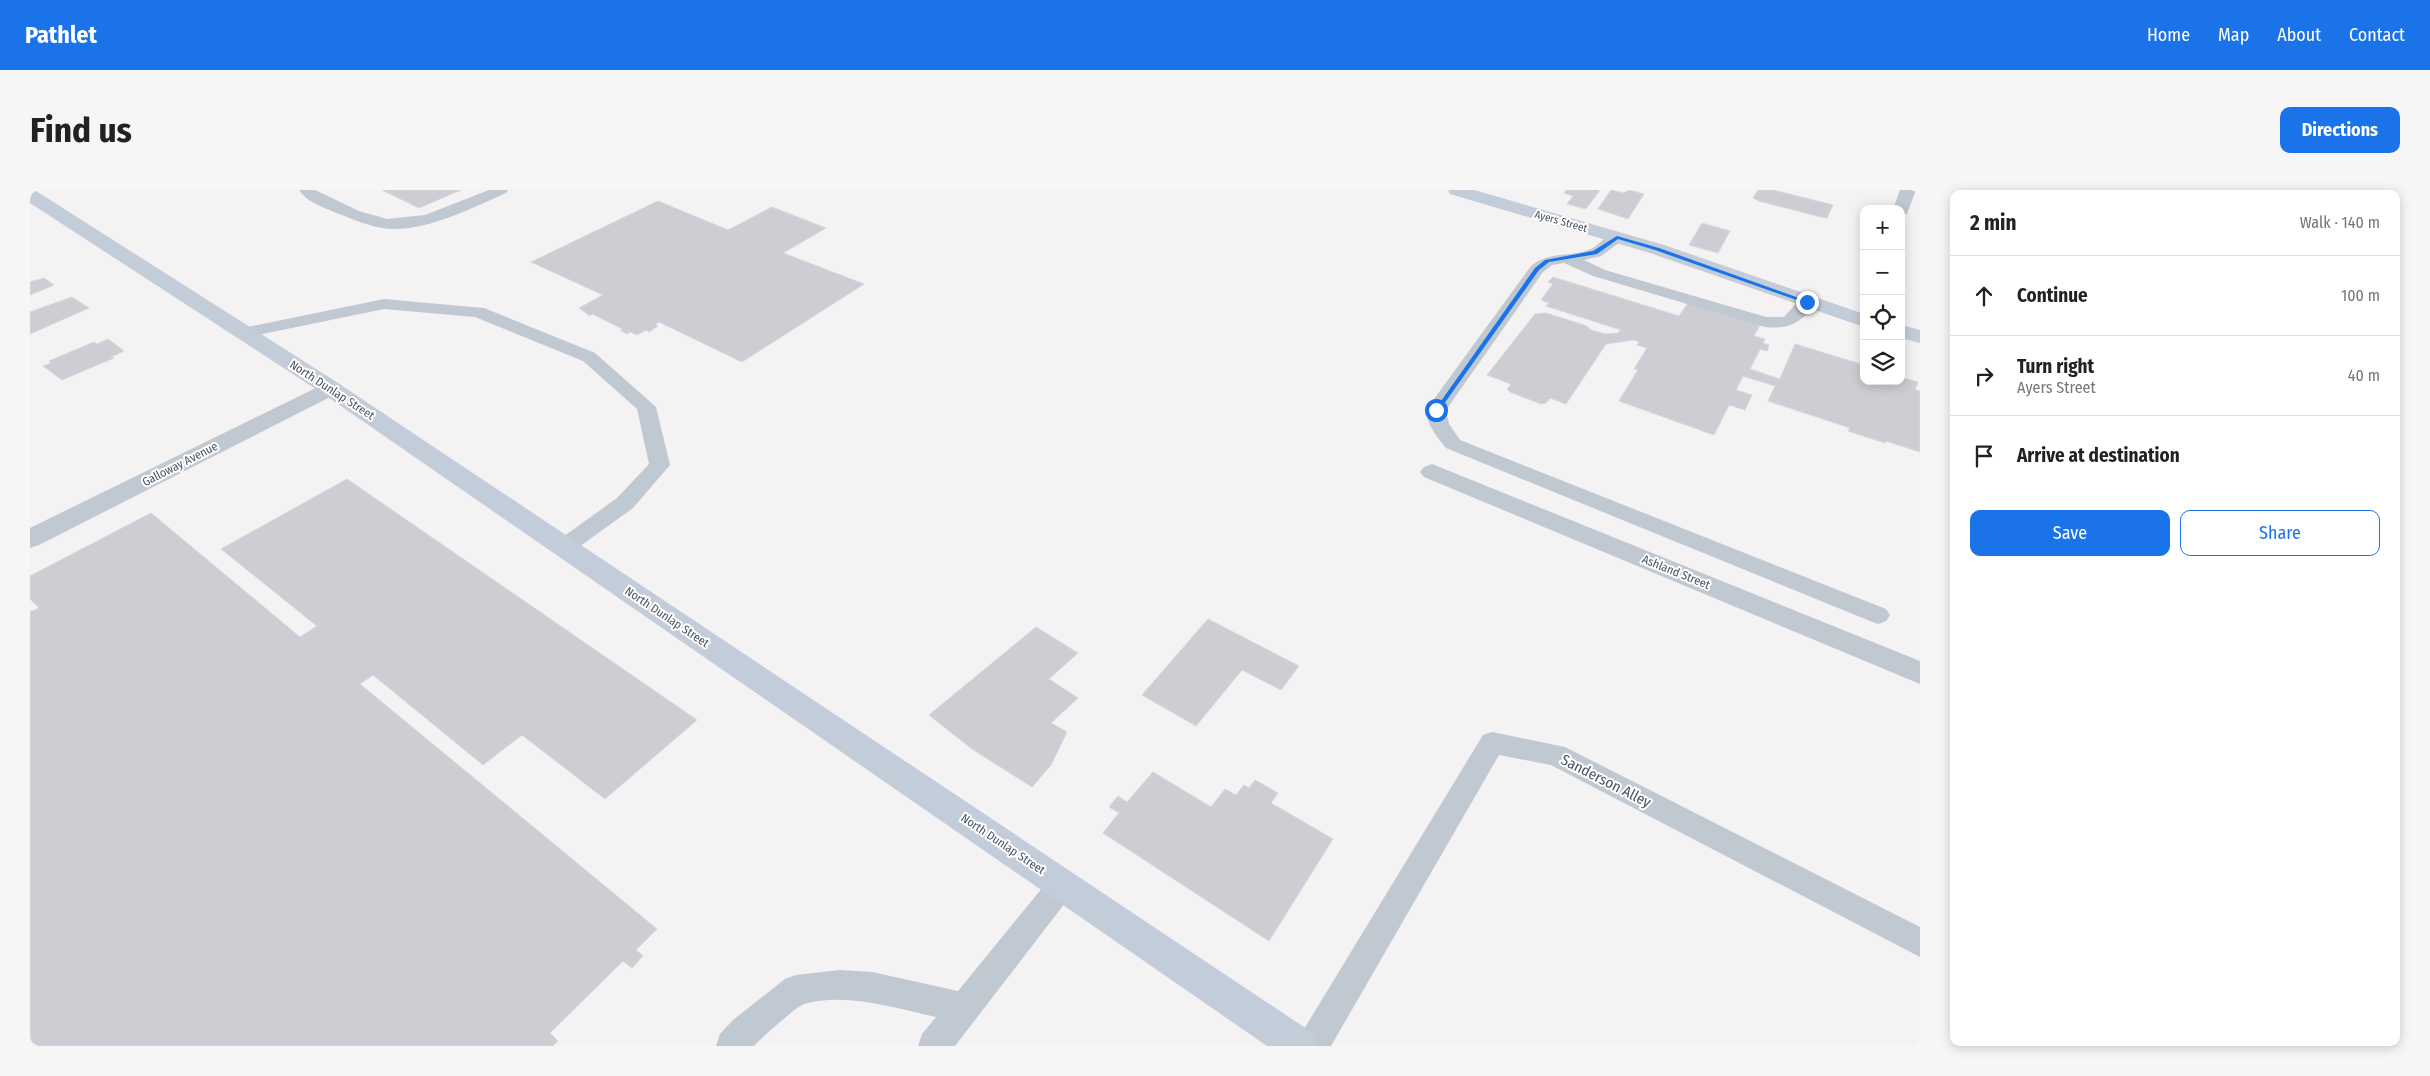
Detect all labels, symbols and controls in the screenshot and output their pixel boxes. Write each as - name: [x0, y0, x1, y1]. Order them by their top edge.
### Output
- text: Pathlet: [25, 21, 97, 49]
- text: Home: [2147, 24, 2190, 46]
- text: Map: [2218, 24, 2249, 46]
- text: About: [2277, 24, 2321, 46]
- text: Contact: [2349, 24, 2405, 46]
- button: Directions: [2280, 107, 2400, 153]
- text: Find us: [30, 109, 132, 151]
- map controls: [1860, 205, 1905, 385]
- button: +: [1860, 205, 1905, 250]
- street label: Ayers Street: [1533, 208, 1589, 235]
- text: 2 min: [1970, 210, 2017, 236]
- text: Walk · 140 m: [2300, 213, 2380, 232]
- button: −: [1860, 250, 1905, 295]
- icon: ahead: [1970, 282, 1998, 310]
- text: Continue: [2017, 284, 2088, 307]
- text: 100 m: [2341, 286, 2380, 305]
- route end: [1796, 291, 1819, 314]
- button: locate: [1860, 295, 1905, 340]
- button: layers: [1860, 340, 1905, 385]
- text: Turn right: [2017, 355, 2094, 378]
- street label: North Dunlap Street: [287, 357, 377, 423]
- icon: right: [1970, 362, 1998, 390]
- text: 40 m: [2348, 366, 2380, 385]
- text: Ayers Street: [2017, 378, 2096, 397]
- route start: [1425, 399, 1448, 422]
- street label: Galloway Avenue: [140, 439, 220, 489]
- icon: arrive: [1970, 442, 1998, 470]
- text: Arrive at destination: [2017, 444, 2180, 467]
- button: Save: [1970, 510, 2170, 556]
- button: Share: [2180, 510, 2380, 556]
- street label: Ashland Street: [1640, 552, 1712, 592]
- street label: North Dunlap Street: [622, 584, 712, 650]
- street label: Sanderson Alley: [1558, 751, 1654, 812]
- street label: North Dunlap Street: [958, 811, 1048, 877]

